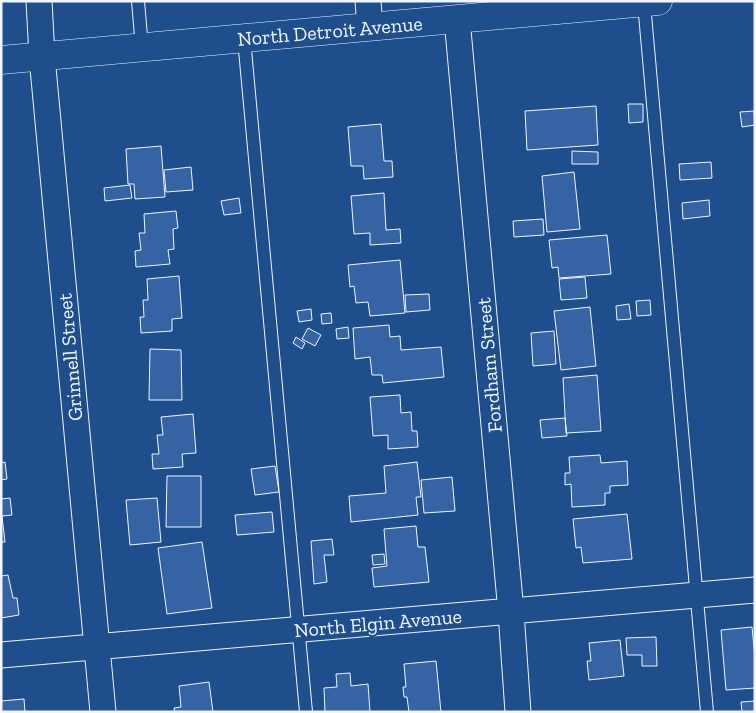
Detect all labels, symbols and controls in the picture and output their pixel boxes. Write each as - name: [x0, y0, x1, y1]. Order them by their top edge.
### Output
- street label: North Detroit Avenue: [236, 11, 424, 51]
- street label: Grinnell Street: [52, 292, 88, 422]
- street label: Fordham Street: [471, 296, 507, 434]
- street label: North Elgin Avenue: [293, 604, 463, 642]

